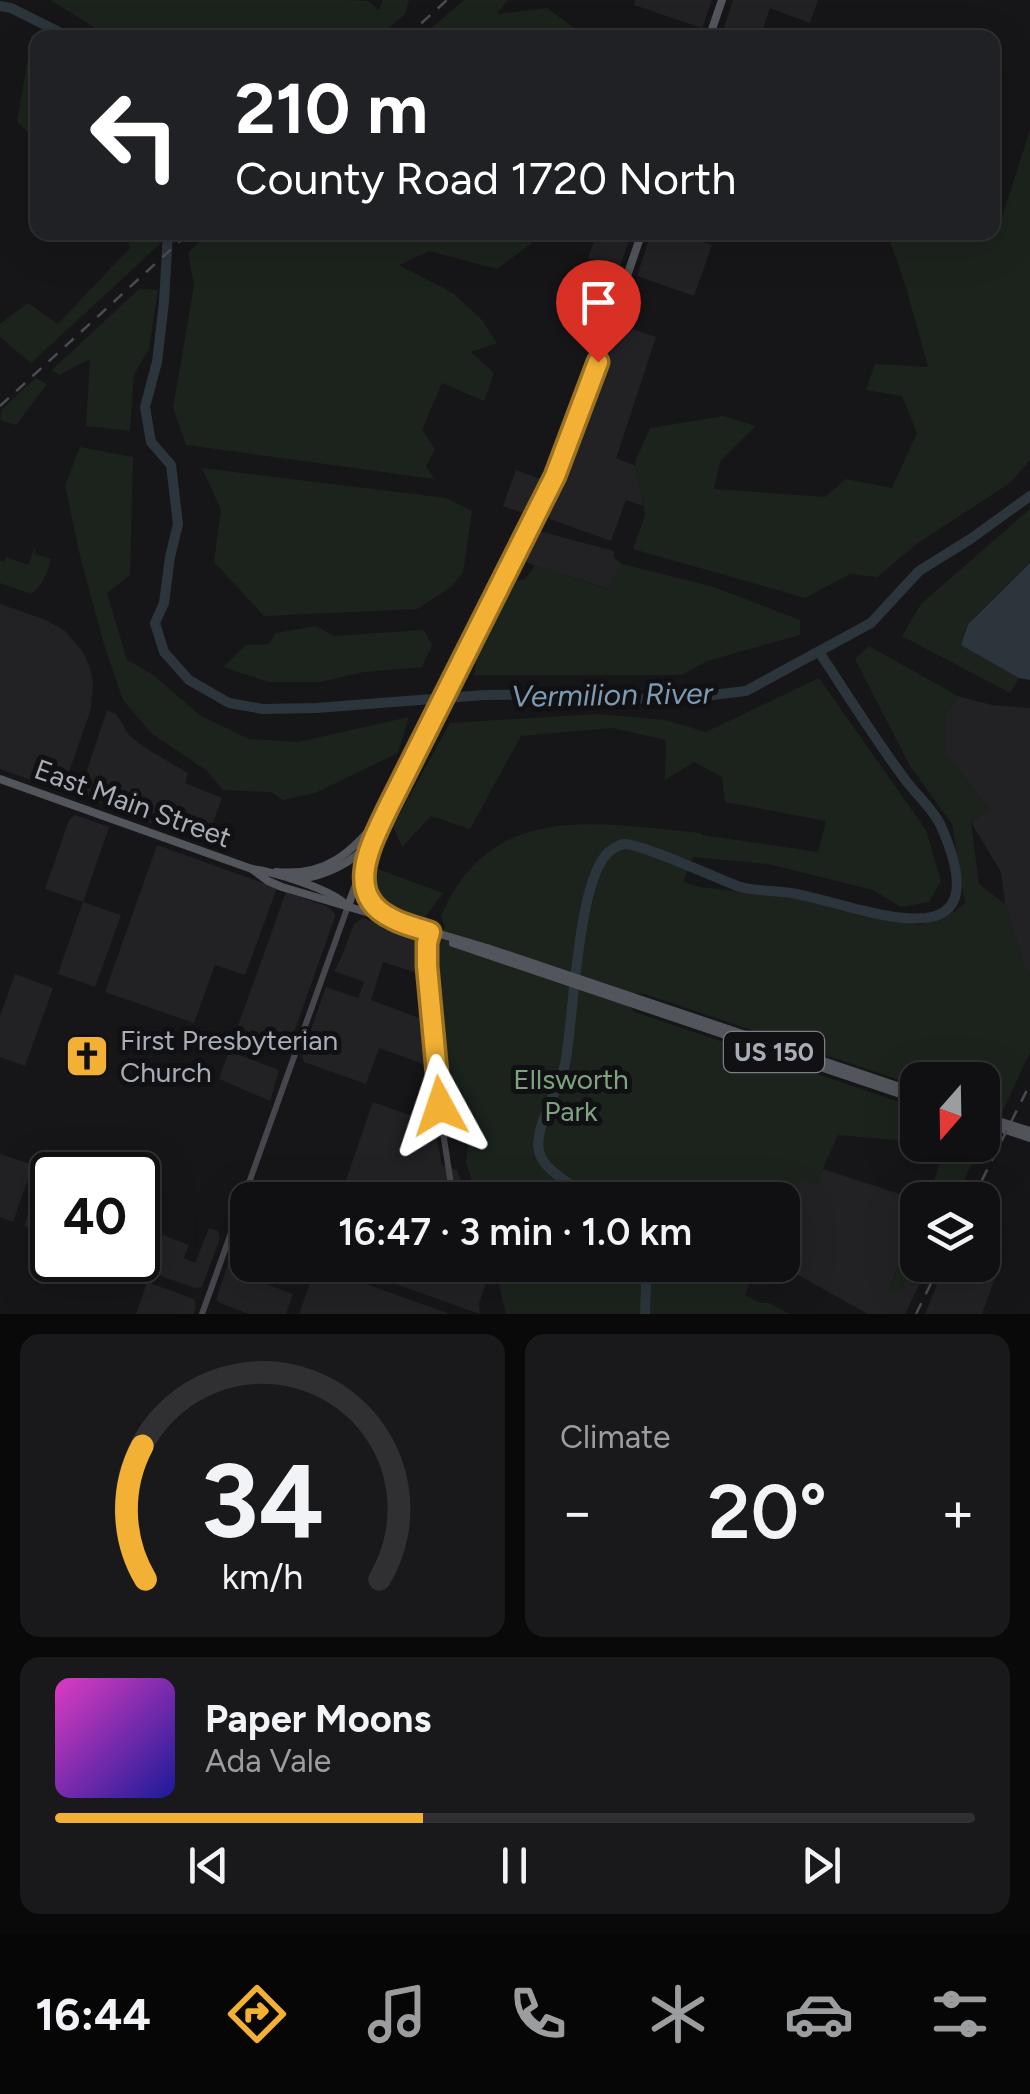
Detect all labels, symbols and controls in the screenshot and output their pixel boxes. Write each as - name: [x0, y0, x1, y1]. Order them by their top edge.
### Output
- text: 210 m: [235, 66, 428, 151]
- icon: left: [70, 70, 200, 200]
- text: County Road 1720 North: [235, 151, 736, 205]
- pin: [556, 260, 641, 363]
- icon: arrive: [571, 275, 626, 330]
- water label: Vermilion River: [511, 674, 715, 715]
- street label: East Main Street: [30, 752, 236, 854]
- place label: First Presbyterian Church: [120, 1023, 338, 1089]
- road number: US 150: [724, 1032, 824, 1072]
- church icon: First Presbyterian Church: [64, 1033, 110, 1079]
- position arrow: [388, 1054, 492, 1158]
- park label: Ellsworth Park: [513, 1062, 629, 1128]
- north arrow: [900, 1062, 1000, 1162]
- map controls: [900, 1062, 1000, 1282]
- speed limit sign: 40: [30, 1152, 160, 1282]
- button: layers: [900, 1182, 1000, 1282]
- text: 16:47 · 3 min · 1.0 km: [338, 1209, 692, 1255]
- text: Climate: [560, 1418, 671, 1456]
- text: 34: [201, 1438, 324, 1563]
- text: 20°: [708, 1467, 827, 1557]
- text: −: [560, 1479, 594, 1545]
- text: +: [941, 1479, 975, 1545]
- text: km/h: [222, 1555, 303, 1598]
- text: Paper Moons: [205, 1696, 431, 1742]
- text: Ada Vale: [205, 1742, 331, 1780]
- icon: previous: [181, 1838, 236, 1893]
- icon: pause: [487, 1838, 542, 1893]
- icon: next: [794, 1838, 849, 1893]
- icon: directions: [222, 1979, 292, 2049]
- icon: music: [362, 1979, 432, 2049]
- icon: phone: [503, 1979, 573, 2049]
- icon: climate: [643, 1979, 713, 2049]
- icon: car: [784, 1979, 854, 2049]
- icon: filters: [925, 1979, 995, 2049]
- text: 16:44: [35, 1987, 151, 2041]

